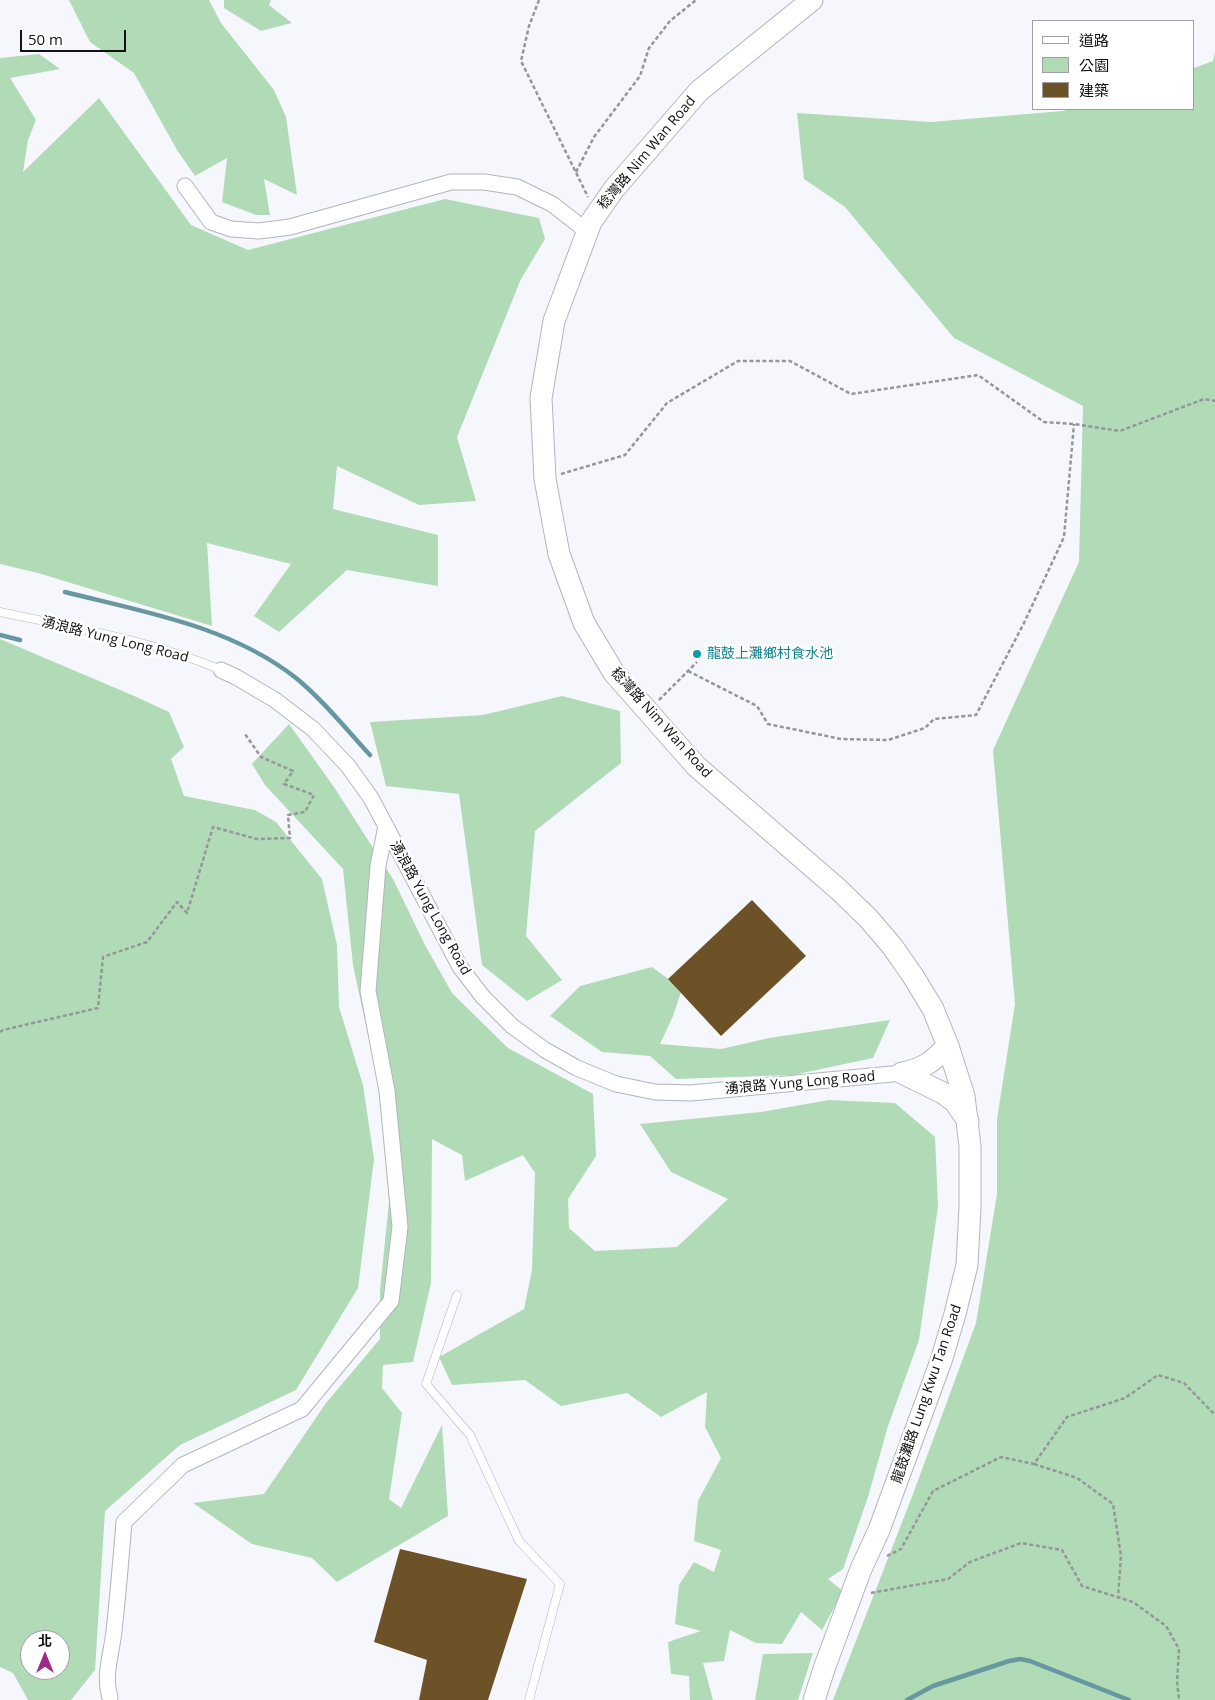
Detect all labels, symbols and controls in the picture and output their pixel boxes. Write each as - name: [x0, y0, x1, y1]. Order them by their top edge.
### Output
- scale bar: [22, 20, 129, 52]
- legend: [1032, 20, 1195, 110]
- text: 50 m: [28, 29, 63, 49]
- text: 道路: [1079, 30, 1109, 50]
- text: 公園: [1079, 55, 1109, 75]
- text: 建築: [1079, 80, 1109, 100]
- street label: 稔灣路 Nim Wan Road: [595, 93, 699, 213]
- street label: 湧浪路 Yung Long Road: [40, 614, 190, 666]
- place label: 龍鼓上灘鄉村食水池: [707, 646, 833, 662]
- marker: 龍鼓上灘鄉村食水池: [691, 648, 703, 660]
- street label: 稔灣路 Nim Wan Road: [607, 664, 715, 782]
- street label: 湧浪路 Yung Long Road: [386, 838, 474, 978]
- street label: 湧浪路 Yung Long Road: [724, 1068, 876, 1098]
- street label: 龍鼓灘路 Lung Kwu Tan Road: [888, 1302, 966, 1486]
- north arrow: [20, 1630, 70, 1680]
- text: 北: [38, 1631, 52, 1650]

